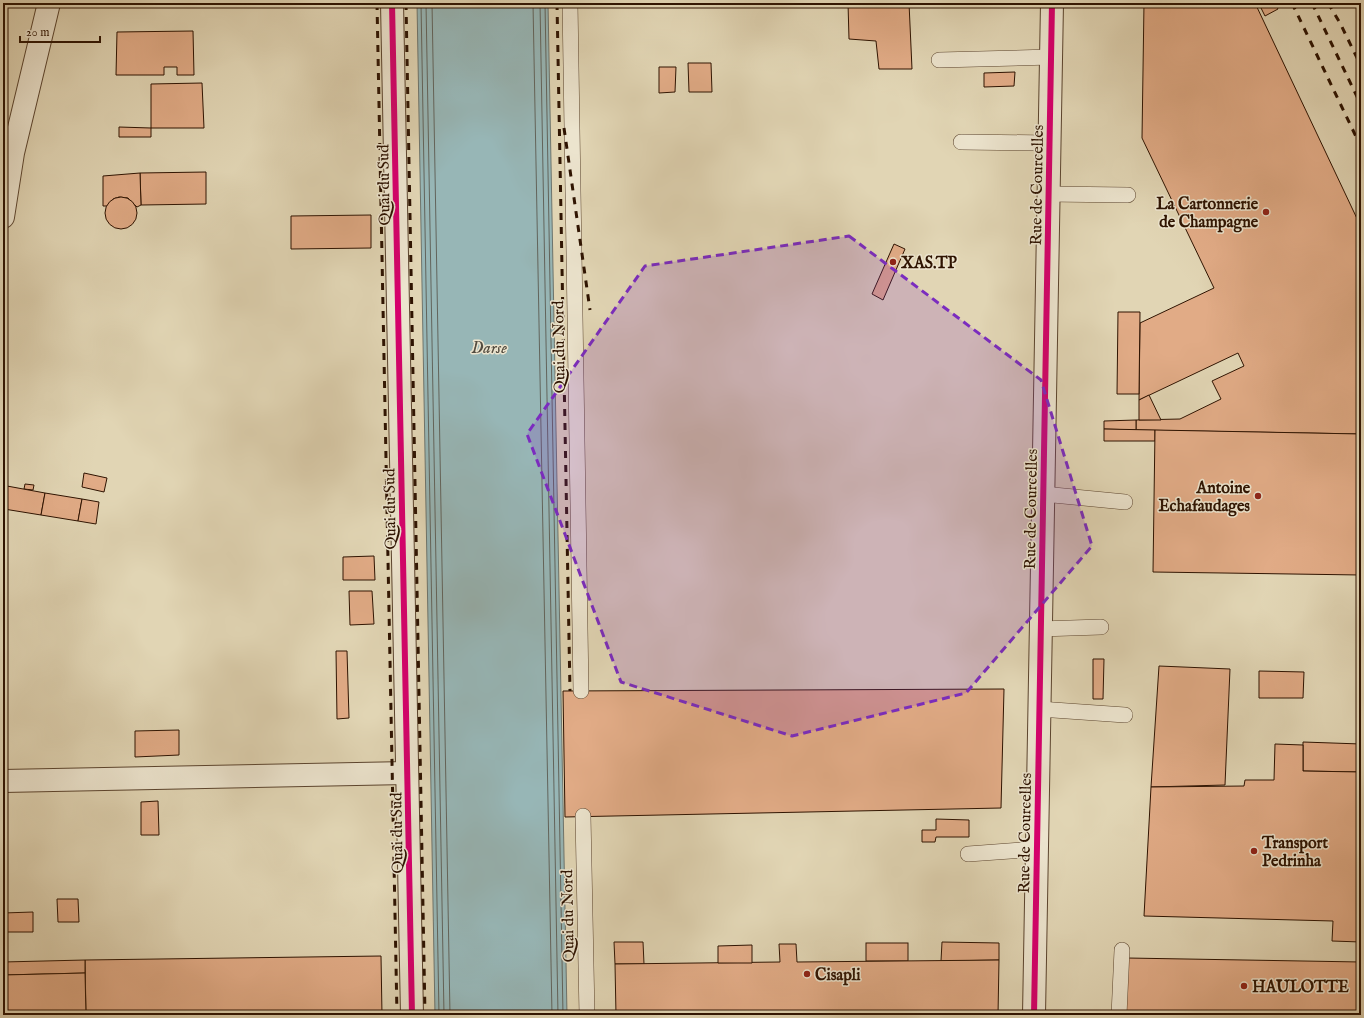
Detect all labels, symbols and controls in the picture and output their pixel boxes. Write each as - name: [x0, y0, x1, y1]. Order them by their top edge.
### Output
- scale bar: [20, 18, 100, 44]
- text: 20 m: [26, 25, 49, 40]
- street label: Rue de Courcelles: [1027, 124, 1049, 246]
- street label: Quai du Sud: [374, 144, 396, 226]
- place label: La Cartonnerie de Champagne: [1156, 195, 1259, 233]
- marker: La Cartonnerie de Champagne: [1261, 207, 1271, 217]
- place label: XAS.TP: [900, 254, 957, 274]
- marker: XAS.TP: [888, 257, 898, 267]
- street label: Quai du Nord: [549, 300, 571, 394]
- water label: Darse: [471, 338, 507, 359]
- street label: Rue de Courcelles: [1021, 448, 1043, 570]
- street label: Quai du Sud: [380, 468, 402, 550]
- place label: Antoine Echafaudages: [1159, 479, 1251, 517]
- marker: Antoine Echafaudages: [1253, 491, 1263, 501]
- street label: Rue de Courcelles: [1015, 772, 1037, 894]
- street label: Quai du Sud: [387, 792, 409, 874]
- place label: Transport Pedrinha: [1261, 834, 1328, 872]
- marker: Transport Pedrinha: [1249, 846, 1259, 856]
- street label: Quai du Nord: [558, 869, 580, 963]
- place label: Cisapli: [815, 966, 861, 986]
- marker: Cisapli: [802, 969, 812, 979]
- place label: HAULOTTE: [1252, 978, 1349, 998]
- marker: HAULOTTE: [1239, 981, 1249, 991]

